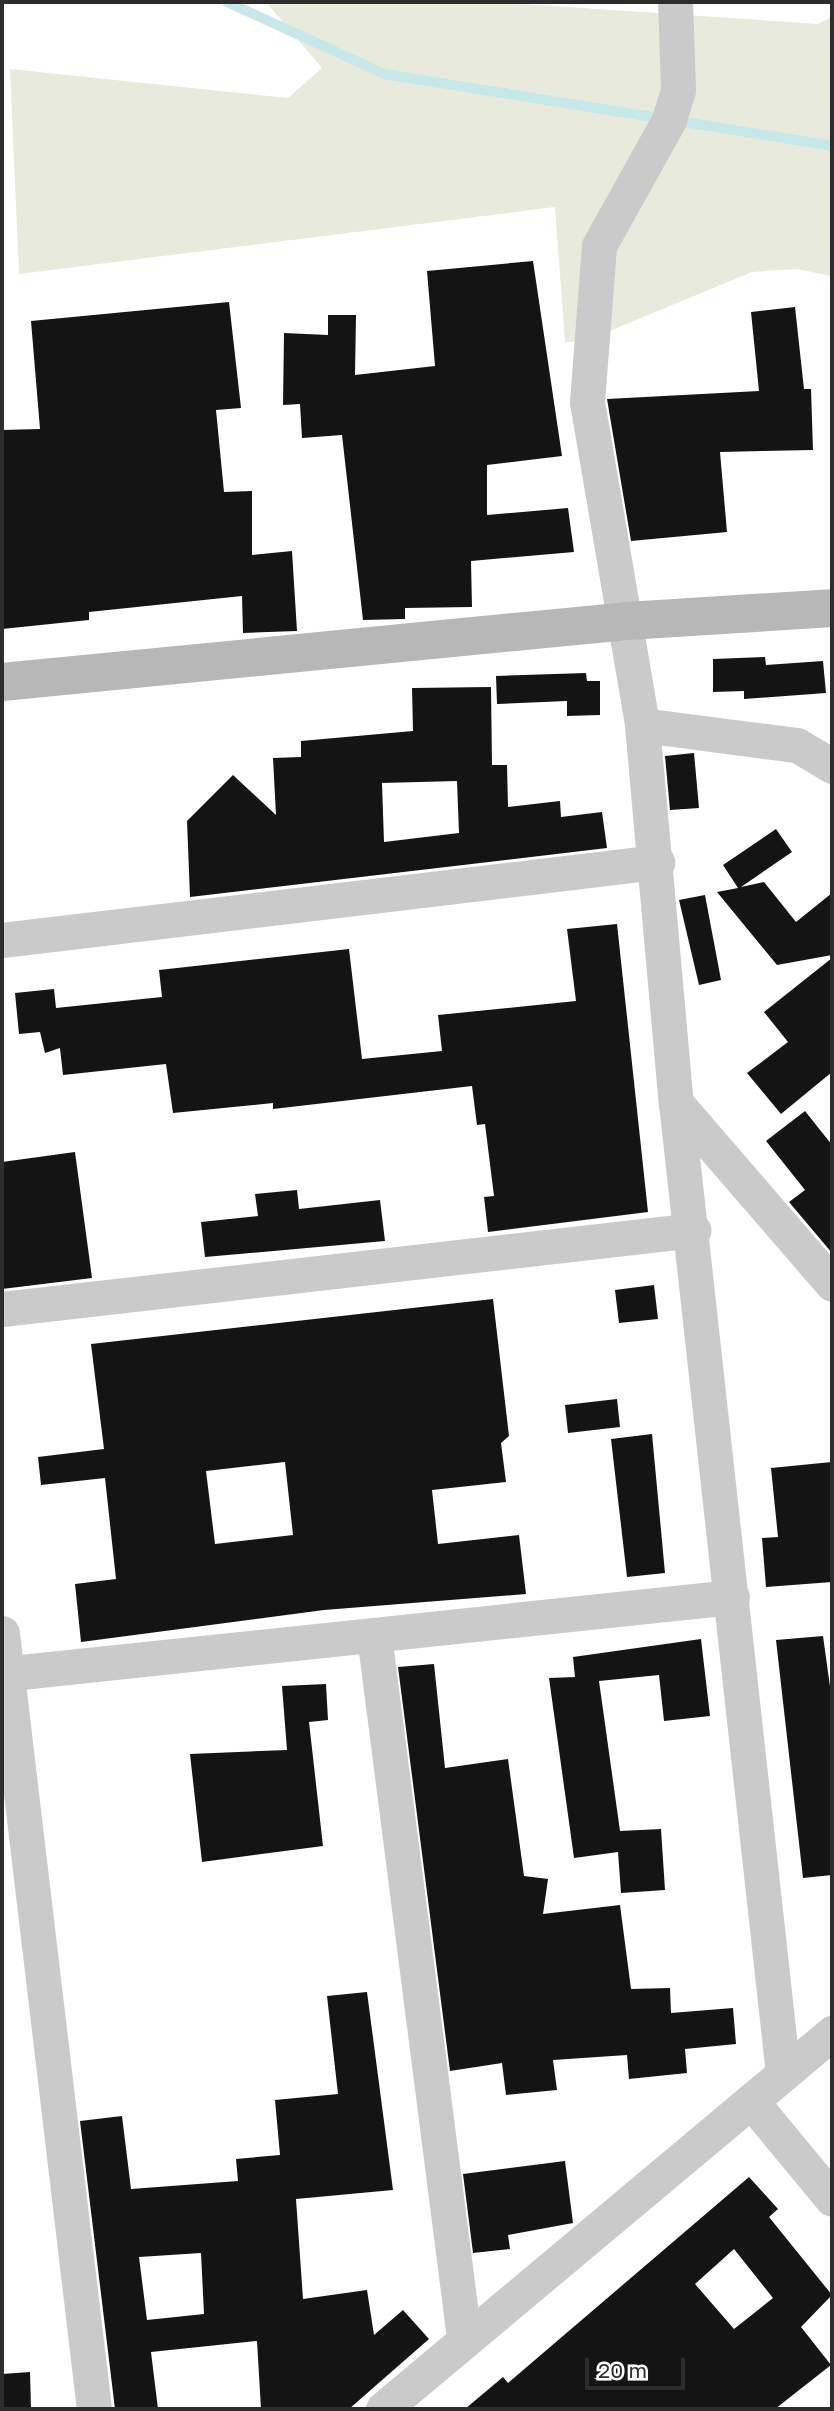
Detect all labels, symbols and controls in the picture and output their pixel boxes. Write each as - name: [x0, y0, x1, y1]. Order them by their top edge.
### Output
- scale bar: [589, 2344, 689, 2388]
- text: 20 m: [598, 2357, 647, 2383]

